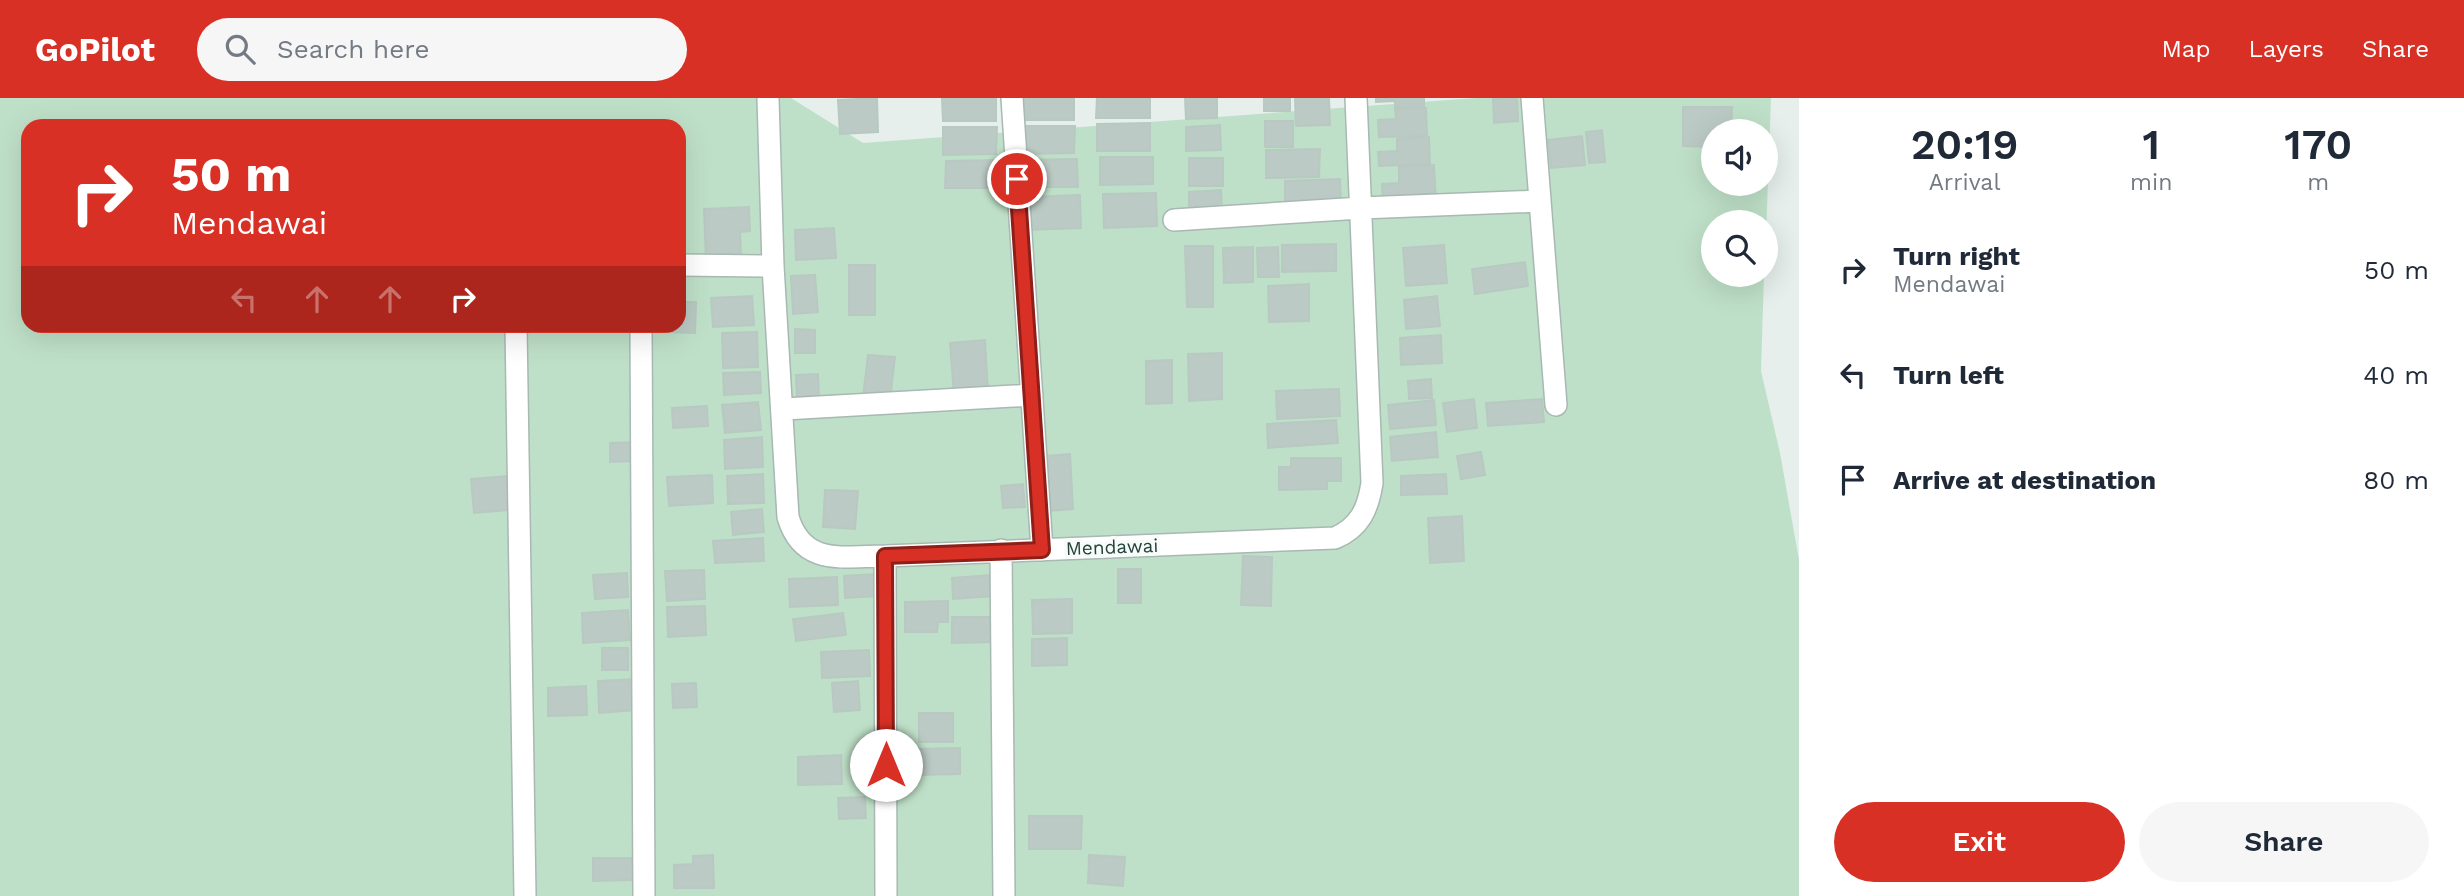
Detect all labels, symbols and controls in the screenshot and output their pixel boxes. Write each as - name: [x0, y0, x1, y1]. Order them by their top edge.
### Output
- search box: [197, 18, 687, 81]
- text: GoPilot: [35, 30, 155, 69]
- icon: search: [221, 30, 259, 68]
- text: Search here: [277, 34, 429, 64]
- text: Map: [2162, 35, 2210, 63]
- text: Layers: [2248, 35, 2324, 63]
- text: Share: [2362, 35, 2429, 63]
- map controls: [1701, 119, 1778, 287]
- button: sound: [1701, 119, 1778, 196]
- text: 20:19: [1911, 120, 2018, 169]
- text: 1: [2142, 120, 2160, 169]
- text: 170: [2284, 120, 2352, 169]
- text: 50 m: [171, 145, 291, 203]
- icon: right: [56, 147, 147, 238]
- pin: [987, 149, 1047, 209]
- icon: arrive: [998, 160, 1036, 198]
- text: Arrival: [1929, 169, 2000, 196]
- text: min: [2130, 169, 2172, 196]
- text: m: [2307, 169, 2329, 196]
- text: Mendawai: [171, 204, 327, 242]
- button: search: [1701, 210, 1778, 287]
- text: Turn right: [1893, 241, 2020, 271]
- icon: right: [1834, 251, 1872, 289]
- text: 50 m: [2364, 255, 2429, 285]
- text: Mendawai: [1893, 271, 2005, 298]
- icon: left: [225, 280, 263, 318]
- icon: ahead: [298, 280, 336, 318]
- icon: ahead: [371, 280, 409, 318]
- icon: right: [444, 280, 482, 318]
- icon: left: [1834, 356, 1872, 394]
- text: Turn left: [1893, 360, 2004, 390]
- text: 40 m: [2363, 360, 2429, 390]
- icon: arrive: [1834, 461, 1872, 499]
- text: Arrive at destination: [1893, 465, 2156, 495]
- text: 80 m: [2363, 465, 2429, 495]
- street label: Mendawai: [1065, 534, 1159, 560]
- position arrow: [849, 728, 923, 802]
- button: Exit: [1834, 802, 2125, 882]
- button: Share: [2139, 802, 2429, 882]

